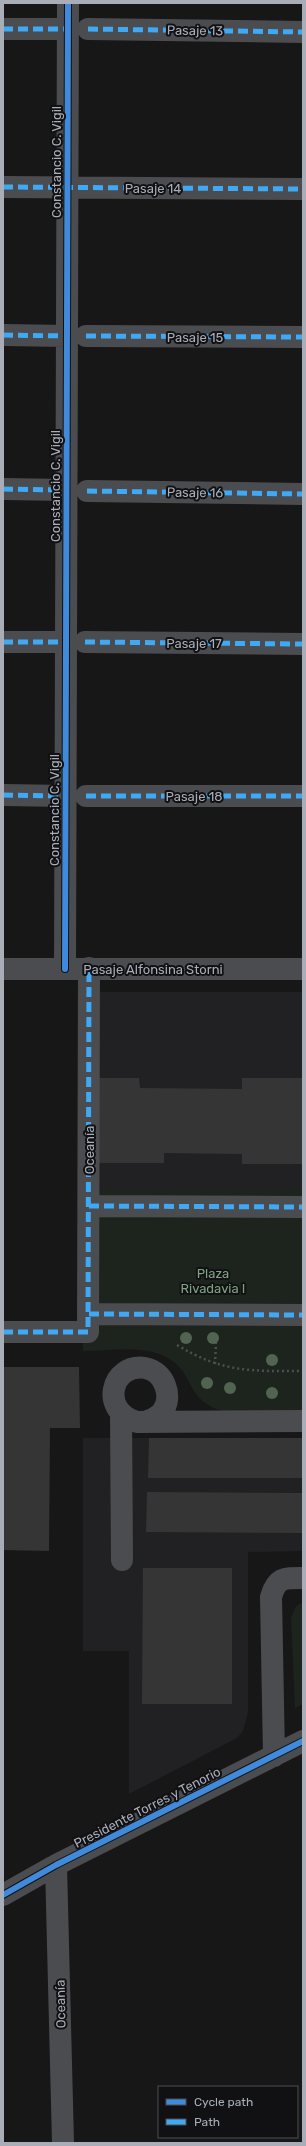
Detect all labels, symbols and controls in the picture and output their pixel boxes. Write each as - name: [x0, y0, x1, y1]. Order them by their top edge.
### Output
- street label: Pasaje 13: [167, 23, 224, 38]
- street label: Constancio C. Vigil: [49, 106, 65, 218]
- street label: Pasaje 14: [125, 181, 181, 196]
- street label: Pasaje 15: [167, 330, 223, 345]
- street label: Constancio C. Vigil: [48, 430, 64, 542]
- street label: Pasaje 16: [167, 485, 224, 500]
- street label: Pasaje 17: [166, 636, 222, 651]
- street label: Constancio C. Vigil: [47, 754, 63, 866]
- street label: Pasaje 18: [166, 789, 222, 804]
- street label: Pasaje Alfonsina Storni: [83, 962, 223, 977]
- street label: Oceanía: [82, 1126, 97, 1174]
- park label: Plaza Rivadavia I: [181, 1266, 245, 1296]
- street label: Presidente Torres y Tenorio: [71, 1764, 223, 1851]
- street label: Oceanía: [53, 1980, 68, 2028]
- legend: [158, 2086, 298, 2138]
- text: Cycle path: [194, 2095, 253, 2109]
- text: Path: [194, 2115, 220, 2129]

